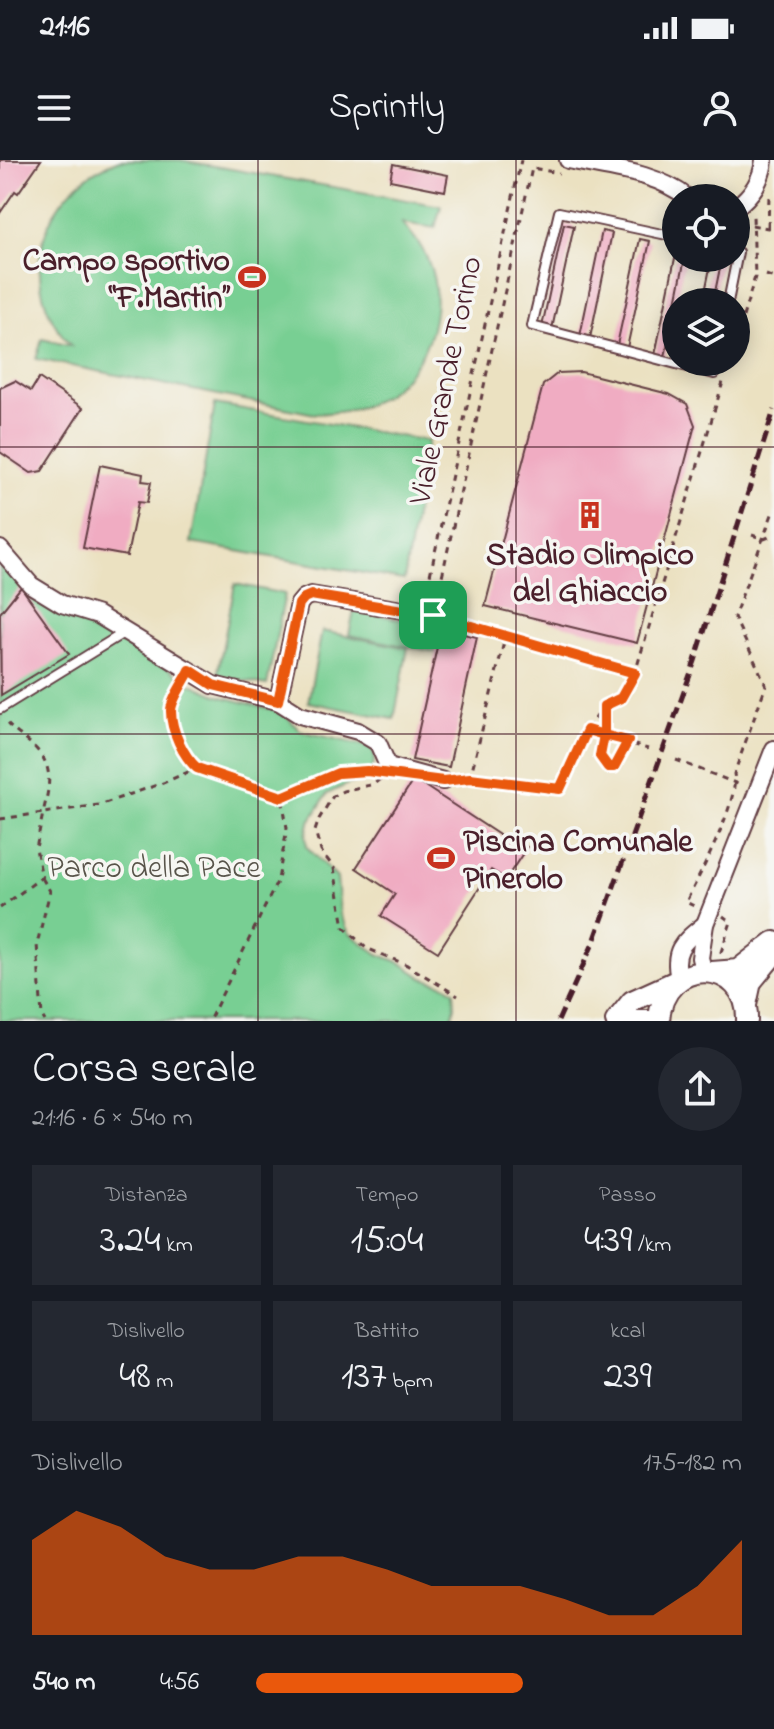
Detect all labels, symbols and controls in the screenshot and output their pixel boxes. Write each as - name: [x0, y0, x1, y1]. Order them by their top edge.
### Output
- text: 21:16: [40, 6, 90, 50]
- text: Sprintly: [329, 82, 445, 135]
- icon: menu: [32, 86, 76, 130]
- icon: person: [698, 86, 742, 130]
- map controls: [662, 184, 750, 376]
- button: locate: [662, 184, 750, 272]
- place label: Campo sportivo “F.Martin”: [23, 239, 230, 323]
- street label: Viale Grande Torino: [398, 252, 497, 510]
- sports icon: Campo sportivo “F.Martin”: [237, 262, 267, 292]
- button: layers: [662, 288, 750, 376]
- building icon: Stadio Olimpico del Ghiaccio: [575, 500, 605, 530]
- place label: Stadio Olimpico del Ghiaccio: [486, 533, 694, 617]
- pin: [399, 581, 467, 649]
- icon: arrive: [411, 593, 455, 637]
- place label: Piscina Comunale Pinerolo: [463, 820, 694, 904]
- sports icon: Piscina Comunale Pinerolo: [426, 843, 456, 873]
- park label: Parco della Pace: [47, 846, 261, 893]
- text: Corsa serale: [32, 1038, 256, 1102]
- button: share: [658, 1047, 742, 1131]
- text: 21:16 · 6 × 540 m: [32, 1100, 193, 1138]
- text: Distanza: [105, 1180, 188, 1212]
- text: Tempo: [356, 1180, 418, 1212]
- text: Passo: [599, 1180, 656, 1212]
- text: 3.24: [100, 1212, 161, 1271]
- text: 15:04: [351, 1212, 423, 1271]
- text: 4:39: [584, 1212, 632, 1271]
- text: km: [161, 1230, 193, 1262]
- text: /km: [632, 1230, 671, 1262]
- text: Dislivello: [108, 1316, 185, 1348]
- text: Battito: [355, 1316, 419, 1348]
- text: kcal: [610, 1316, 645, 1348]
- text: 48: [119, 1348, 151, 1407]
- text: 137: [341, 1348, 387, 1407]
- text: 239: [603, 1348, 652, 1407]
- text: m: [151, 1366, 173, 1398]
- text: bpm: [387, 1366, 433, 1398]
- text: Dislivello: [32, 1445, 123, 1483]
- text: 175–182 m: [643, 1445, 742, 1483]
- text: 540 m: [32, 1664, 96, 1702]
- text: 4:56: [160, 1664, 199, 1702]

